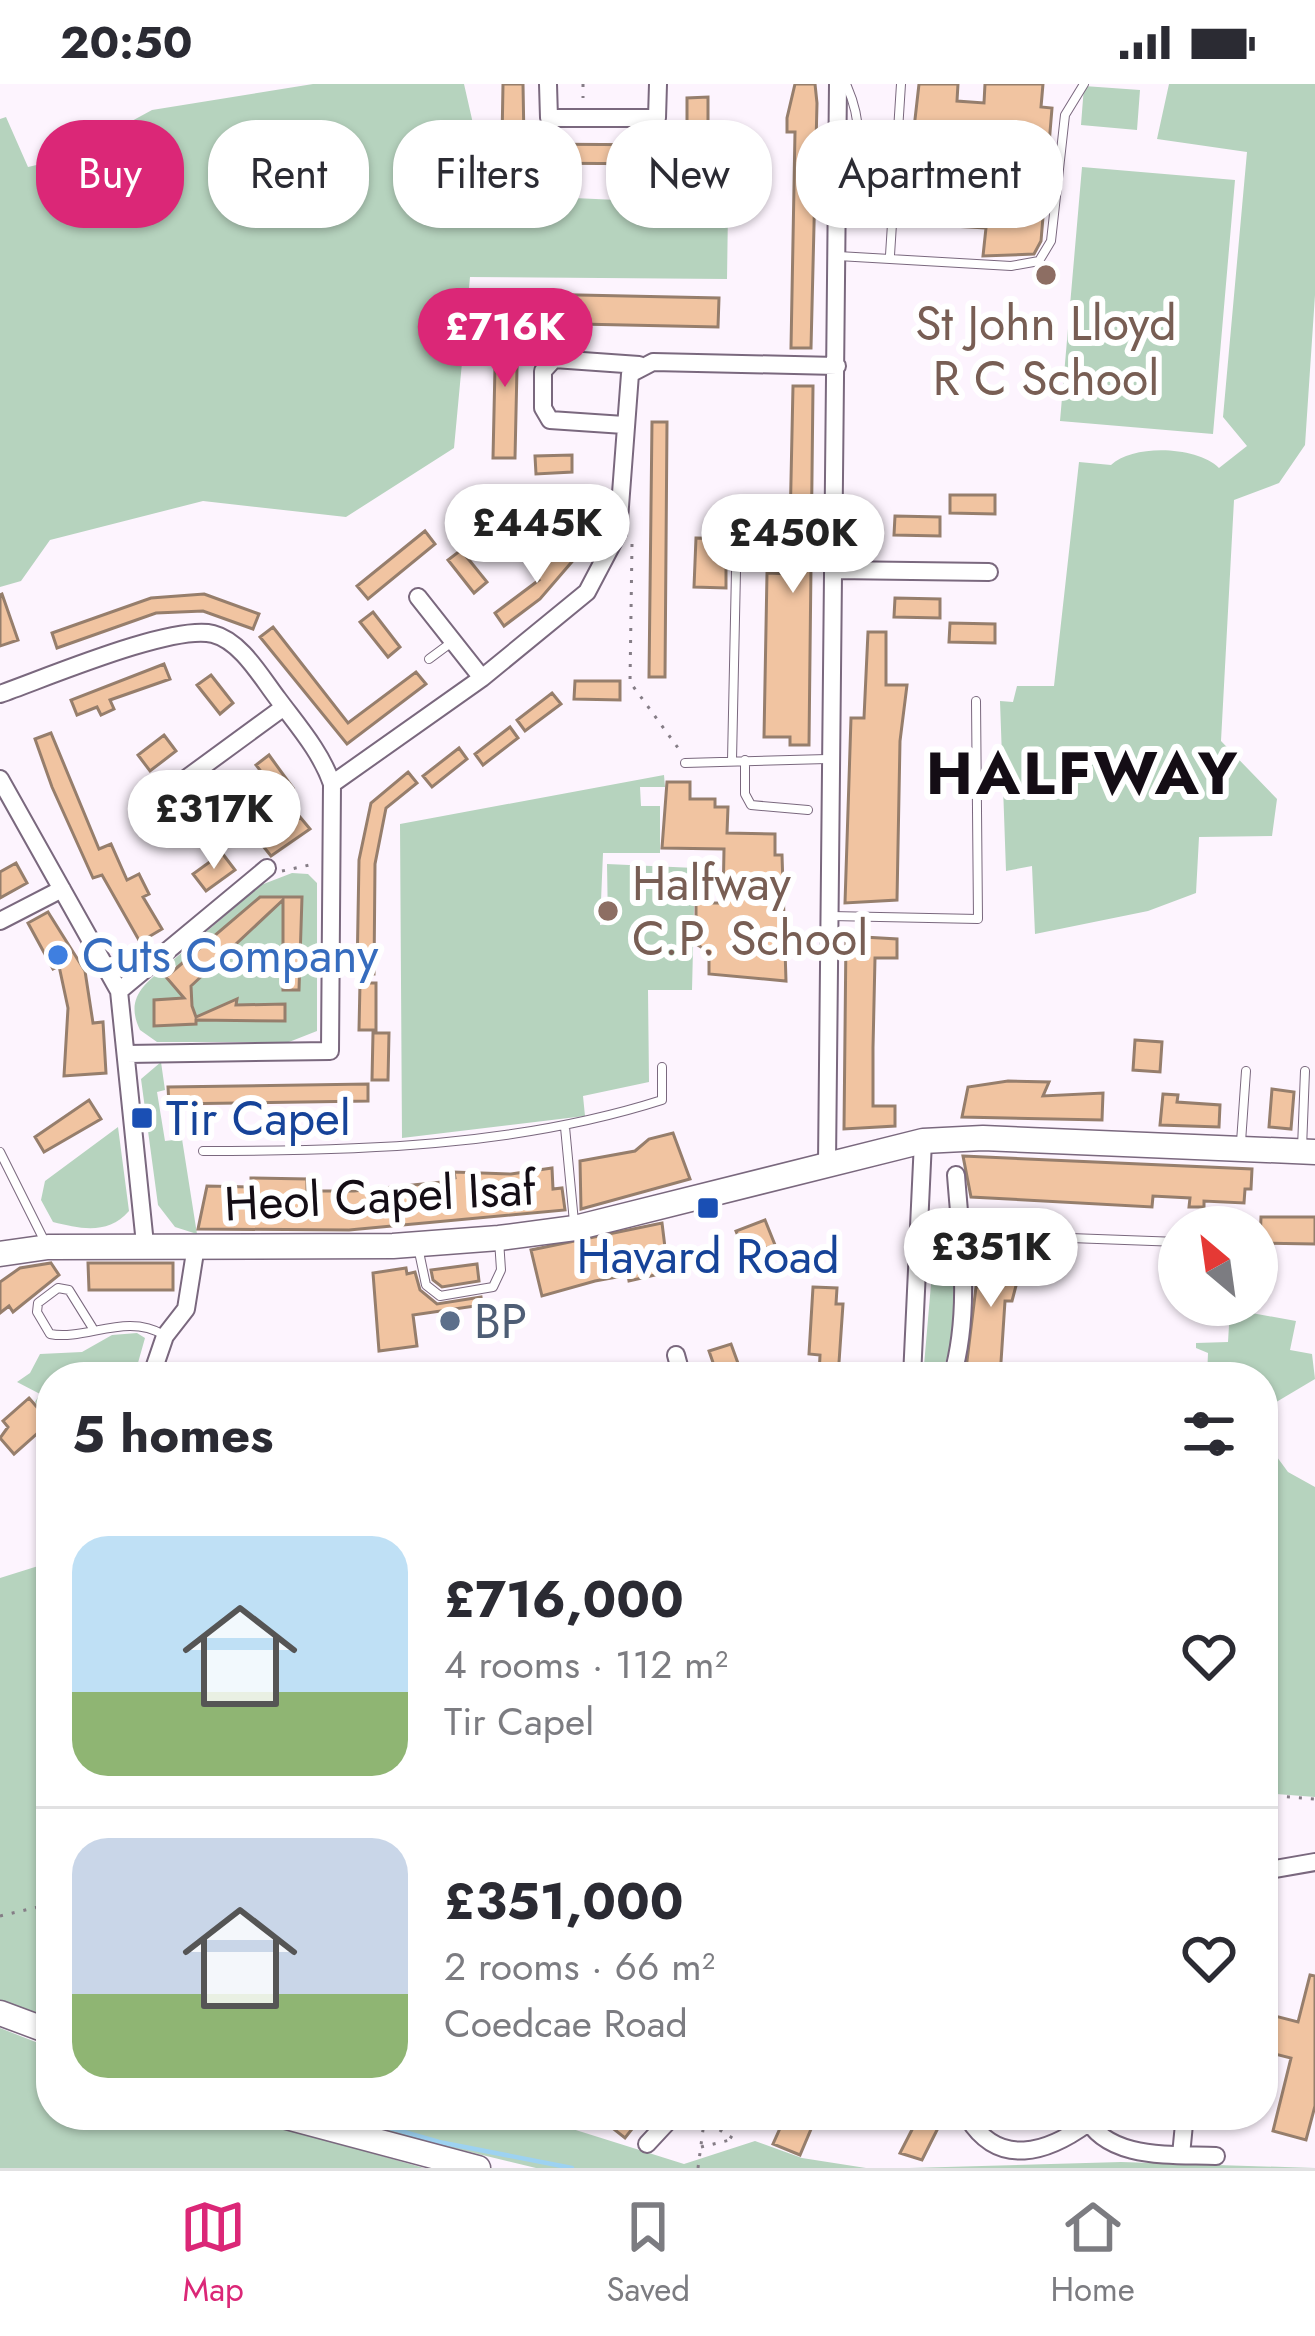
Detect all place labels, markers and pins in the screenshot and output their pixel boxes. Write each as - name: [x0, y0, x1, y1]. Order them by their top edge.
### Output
- marker: St John Lloyd R C School: [1033, 262, 1059, 288]
- pin: £716K: [421, 288, 589, 390]
- place label: St John Lloyd R C School: [915, 289, 1177, 413]
- pin: £445K: [453, 484, 621, 586]
- pin: £450K: [709, 494, 877, 596]
- pin: £317K: [130, 770, 298, 872]
- place label: Halfway C.P. School: [632, 849, 868, 973]
- marker: Halfway C.P. School: [595, 898, 621, 924]
- place label: Cuts Company: [82, 921, 379, 990]
- marker: Cuts Company: [45, 942, 71, 968]
- place label: Tir Capel: [166, 1084, 351, 1153]
- marker: Tir Capel: [129, 1105, 155, 1131]
- marker: Havard Road: [695, 1195, 721, 1221]
- pin: £351K: [907, 1208, 1075, 1310]
- place label: Havard Road: [576, 1222, 840, 1291]
- place label: BP: [474, 1287, 527, 1356]
- marker: BP: [437, 1308, 463, 1334]

